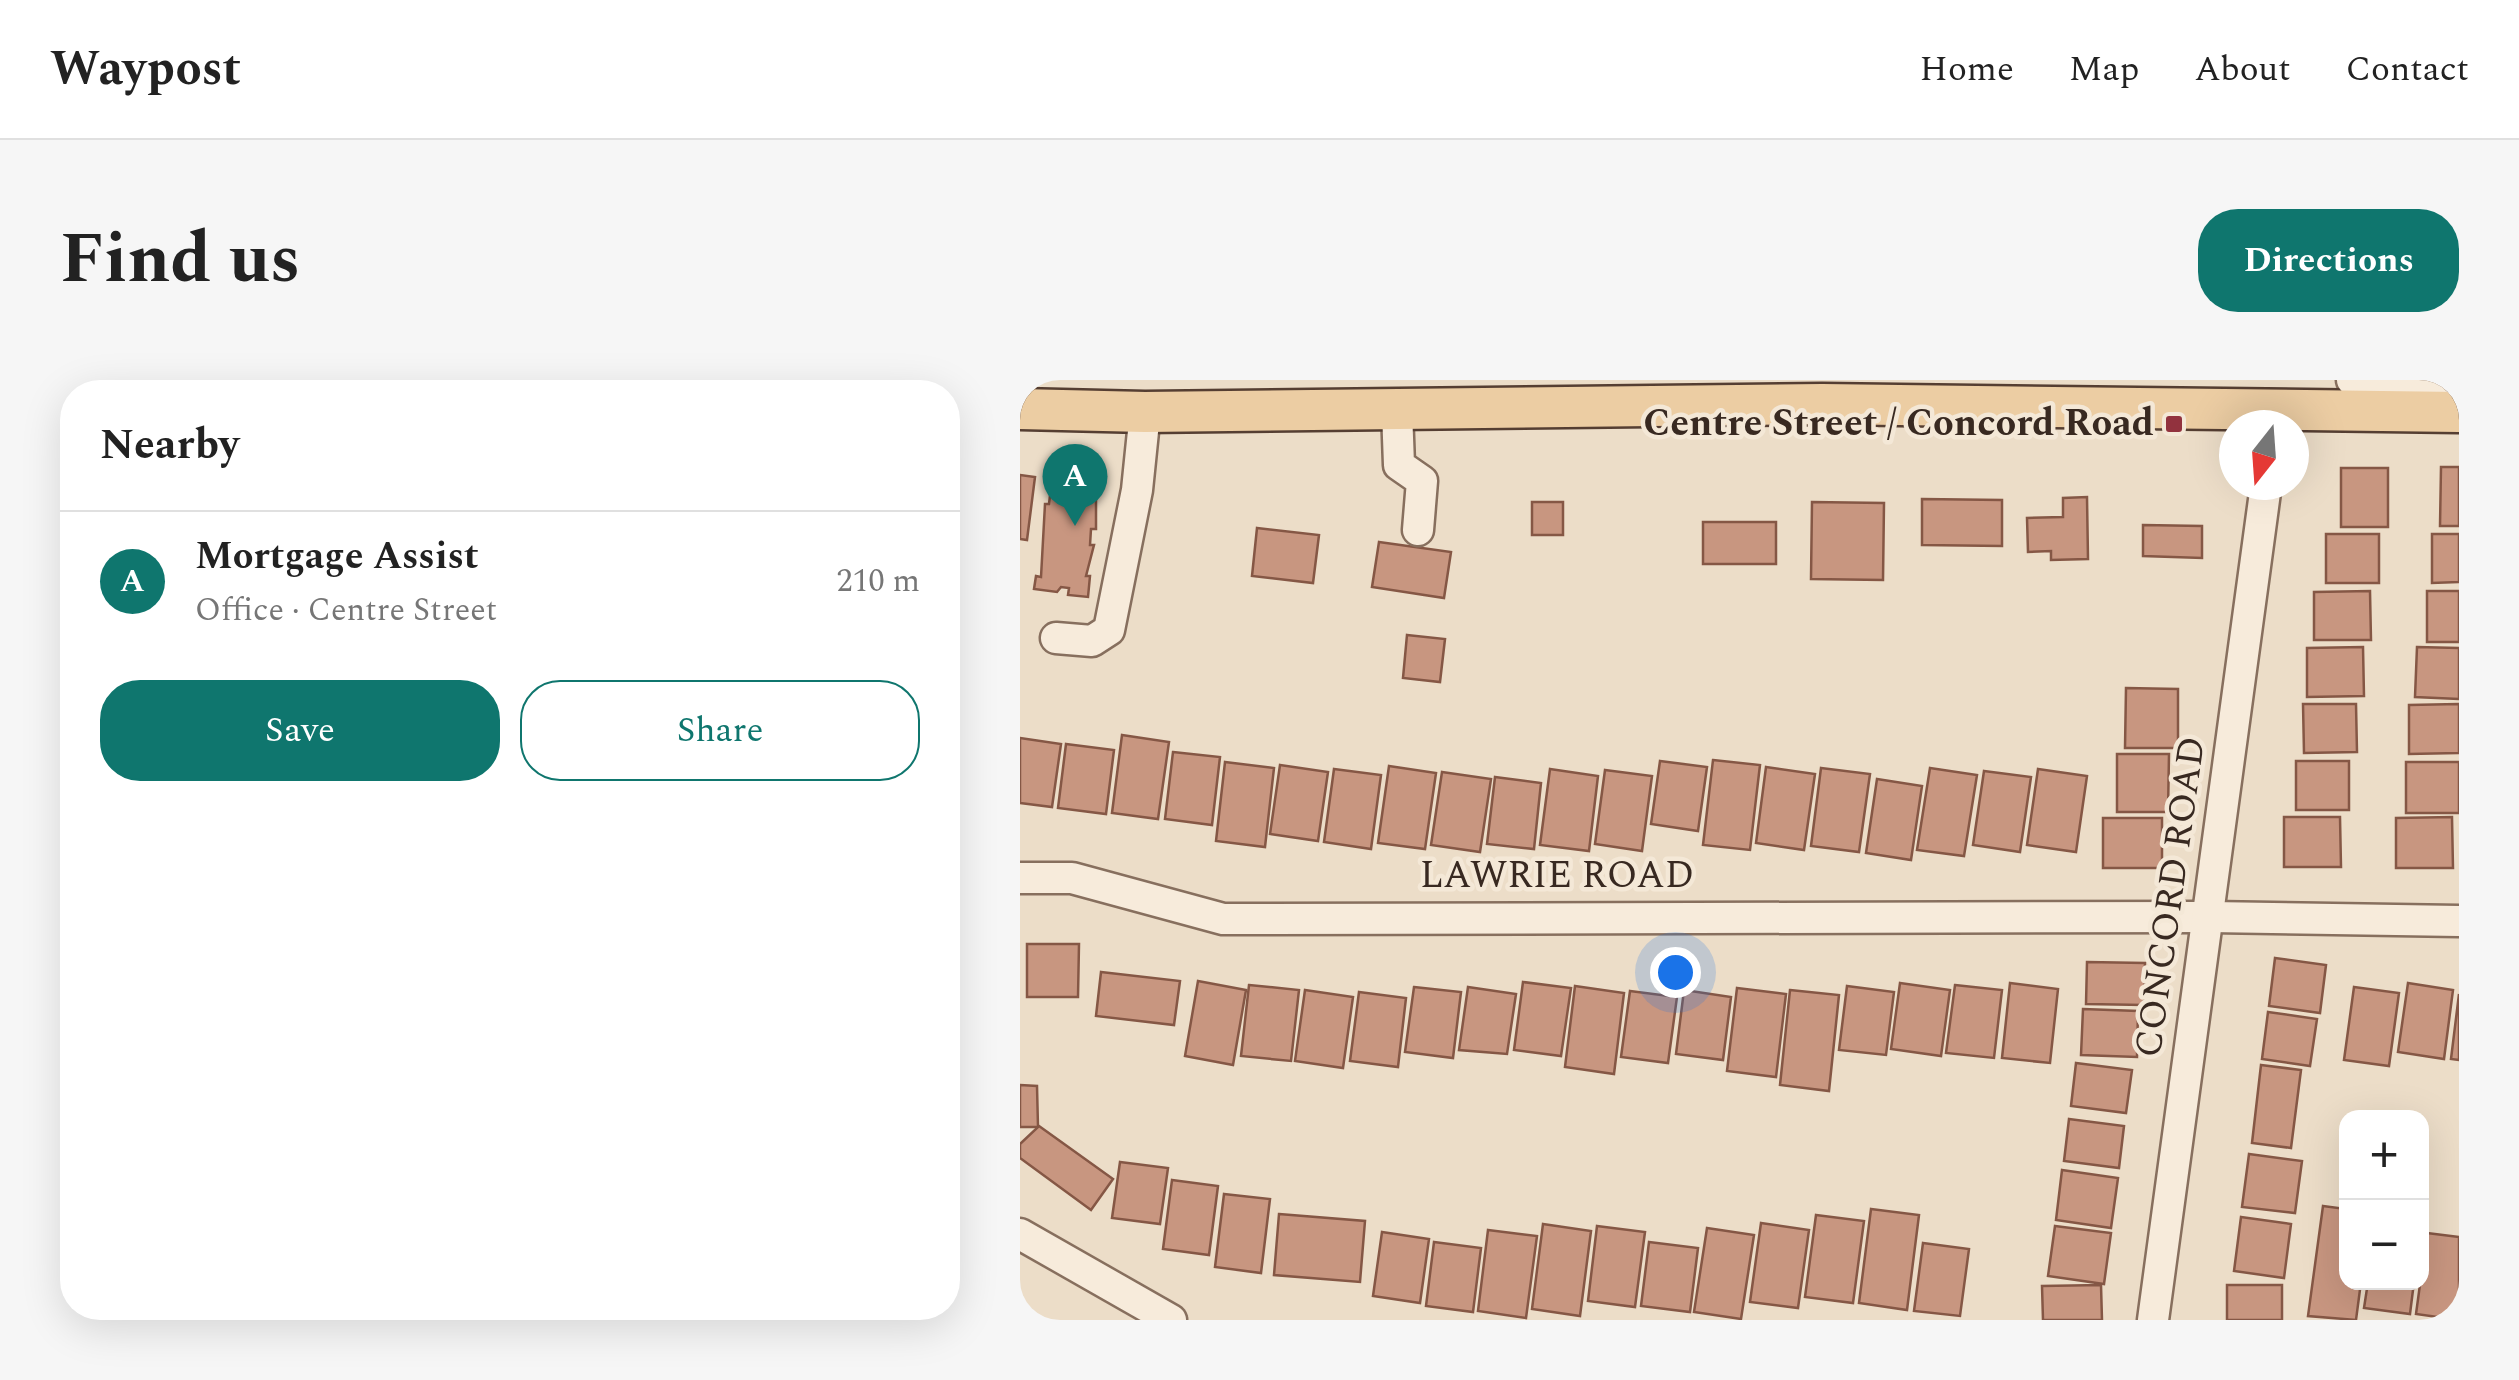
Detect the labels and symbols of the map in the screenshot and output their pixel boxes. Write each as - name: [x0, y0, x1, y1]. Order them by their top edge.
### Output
- place label: Centre Street / Concord Road: [1643, 395, 2154, 453]
- north arrow: [2219, 410, 2309, 500]
- marker: Centre Street / Concord Road: [2163, 413, 2185, 435]
- pin: A: [1042, 444, 1108, 526]
- street label: CONCORD ROAD: [2120, 733, 2222, 1061]
- street label: LAWRIE ROAD: [1420, 847, 1694, 905]
- your location: [1650, 947, 1701, 998]

